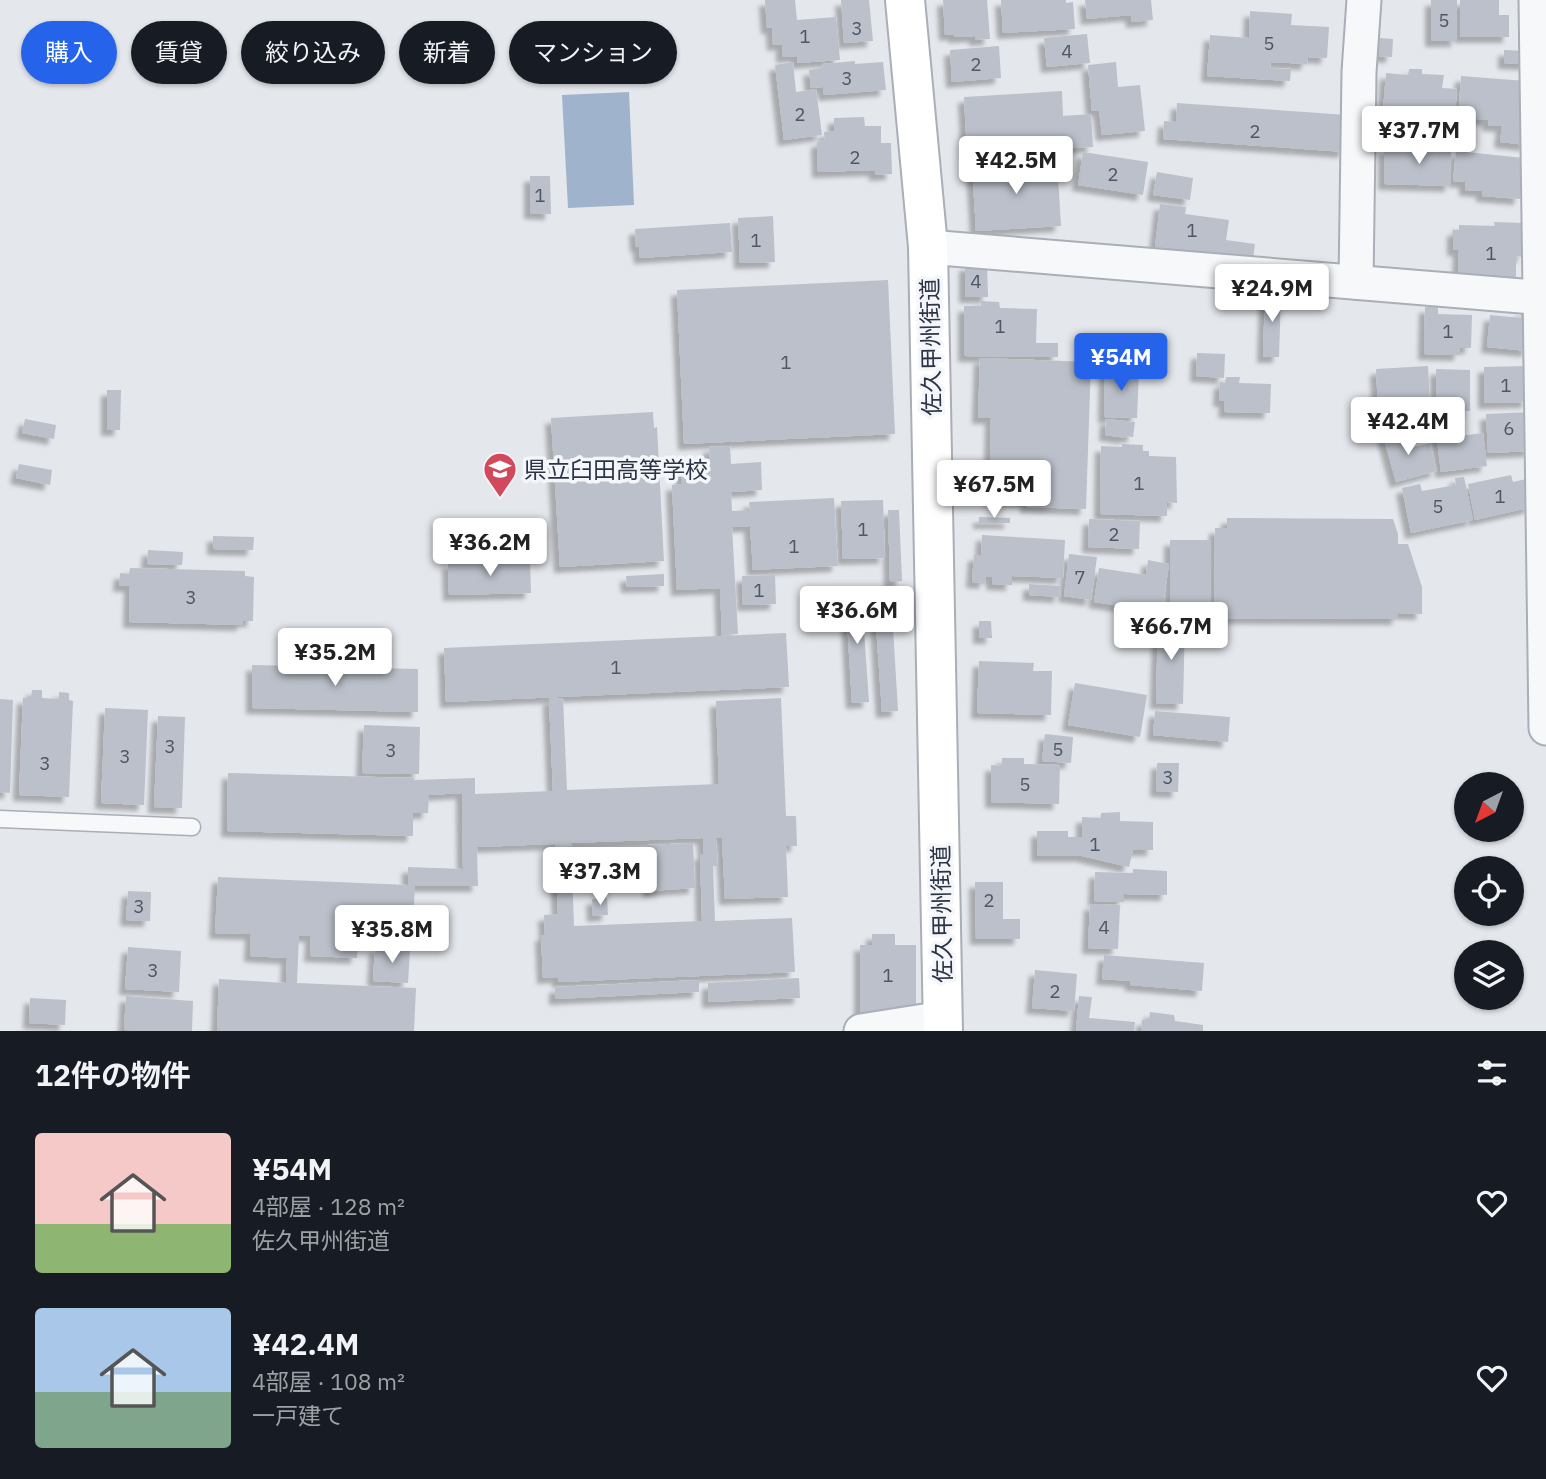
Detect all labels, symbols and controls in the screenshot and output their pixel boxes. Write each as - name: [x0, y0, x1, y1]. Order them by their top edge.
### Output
- house number: 5: [1438, 8, 1450, 32]
- house number: 3: [851, 16, 863, 40]
- chip: 購入: [21, 21, 117, 84]
- chip: 賃貸: [131, 21, 227, 84]
- chip: 絞り込み: [241, 21, 385, 84]
- chip: 新着: [399, 21, 495, 84]
- chip: マンション: [509, 21, 677, 84]
- house number: 1: [799, 24, 811, 48]
- house number: 5: [1263, 31, 1275, 55]
- house number: 4: [1061, 39, 1073, 63]
- house number: 2: [970, 52, 982, 76]
- house number: 3: [841, 66, 853, 90]
- house number: 2: [794, 102, 806, 126]
- pin: ¥37.7M: [1362, 106, 1476, 166]
- text: ¥37.7M: [1378, 114, 1460, 144]
- house number: 2: [1249, 119, 1261, 143]
- pin: ¥42.5M: [959, 136, 1073, 196]
- text: ¥42.5M: [975, 144, 1057, 174]
- house number: 2: [849, 145, 861, 169]
- house number: 2: [1107, 162, 1119, 186]
- house number: 1: [534, 183, 546, 207]
- house number: 1: [1186, 218, 1198, 242]
- house number: 1: [750, 228, 762, 252]
- house number: 1: [1485, 241, 1497, 265]
- pin: ¥24.9M: [1215, 264, 1329, 324]
- house number: 4: [970, 269, 982, 293]
- text: ¥24.9M: [1231, 272, 1313, 302]
- street label: 佐久甲州街道: [914, 278, 946, 416]
- house number: 1: [994, 314, 1006, 338]
- house number: 1: [1442, 319, 1454, 343]
- pin: ¥54M: [1080, 334, 1162, 393]
- text: ¥54M: [1090, 341, 1152, 371]
- house number: 1: [780, 350, 792, 374]
- house number: 1: [1500, 373, 1512, 397]
- pin: ¥42.4M: [1351, 398, 1465, 457]
- text: ¥42.4M: [1367, 405, 1449, 435]
- house number: 6: [1503, 416, 1515, 440]
- school or university icon: 県立臼田高等学校: [481, 450, 519, 499]
- place label: 県立臼田高等学校: [524, 454, 708, 484]
- pin: ¥67.5M: [937, 461, 1051, 520]
- text: ¥67.5M: [953, 468, 1035, 498]
- house number: 1: [1133, 471, 1145, 495]
- house number: 1: [1494, 484, 1506, 508]
- house number: 5: [1432, 494, 1444, 518]
- house number: 1: [857, 517, 869, 541]
- pin: ¥36.2M: [433, 518, 547, 578]
- house number: 2: [1108, 522, 1120, 546]
- text: ¥36.2M: [449, 526, 531, 556]
- house number: 1: [788, 534, 800, 558]
- house number: 7: [1074, 565, 1086, 589]
- house number: 1: [753, 578, 765, 602]
- house number: 3: [185, 585, 197, 609]
- pin: ¥36.6M: [800, 586, 914, 646]
- text: ¥36.6M: [816, 594, 898, 624]
- pin: ¥66.7M: [1114, 602, 1228, 662]
- text: ¥66.7M: [1130, 610, 1212, 640]
- pin: ¥35.2M: [278, 628, 392, 688]
- text: ¥35.2M: [294, 636, 376, 666]
- house number: 1: [610, 655, 622, 679]
- house number: 3: [164, 734, 176, 758]
- house number: 5: [1052, 737, 1064, 761]
- house number: 3: [385, 738, 397, 762]
- house number: 3: [119, 744, 131, 768]
- house number: 3: [39, 751, 51, 775]
- house number: 3: [1162, 765, 1174, 789]
- house number: 5: [1019, 772, 1031, 796]
- north arrow: [1454, 772, 1524, 842]
- map controls: [1454, 772, 1524, 1010]
- house number: 1: [1089, 832, 1101, 856]
- street label: 佐久甲州街道: [925, 845, 957, 983]
- pin: ¥37.3M: [543, 848, 657, 907]
- text: ¥37.3M: [559, 855, 641, 885]
- button: locate: [1454, 856, 1524, 926]
- house number: 2: [983, 888, 995, 912]
- house number: 3: [133, 894, 145, 918]
- pin: ¥35.8M: [335, 906, 449, 965]
- text: ¥35.8M: [351, 913, 433, 943]
- house number: 4: [1098, 915, 1110, 939]
- button: layers: [1454, 940, 1524, 1010]
- house number: 3: [147, 958, 159, 982]
- house number: 1: [882, 963, 894, 987]
- house number: 2: [1049, 979, 1061, 1003]
- icon: filters: [1473, 1054, 1511, 1092]
- text: 12件の物件: [35, 1055, 191, 1094]
- text: ¥54M: [252, 1149, 332, 1188]
- icon: home: [91, 1161, 175, 1245]
- icon: heart: [1473, 1184, 1511, 1222]
- text: 4部屋 · 128 m²: [252, 1191, 405, 1221]
- text: 佐久甲州街道: [252, 1225, 390, 1255]
- text: ¥42.4M: [252, 1324, 359, 1363]
- icon: home: [91, 1336, 175, 1420]
- icon: heart: [1473, 1359, 1511, 1397]
- text: 4部屋 · 108 m²: [252, 1366, 405, 1396]
- text: 一戸建て: [252, 1400, 344, 1430]

